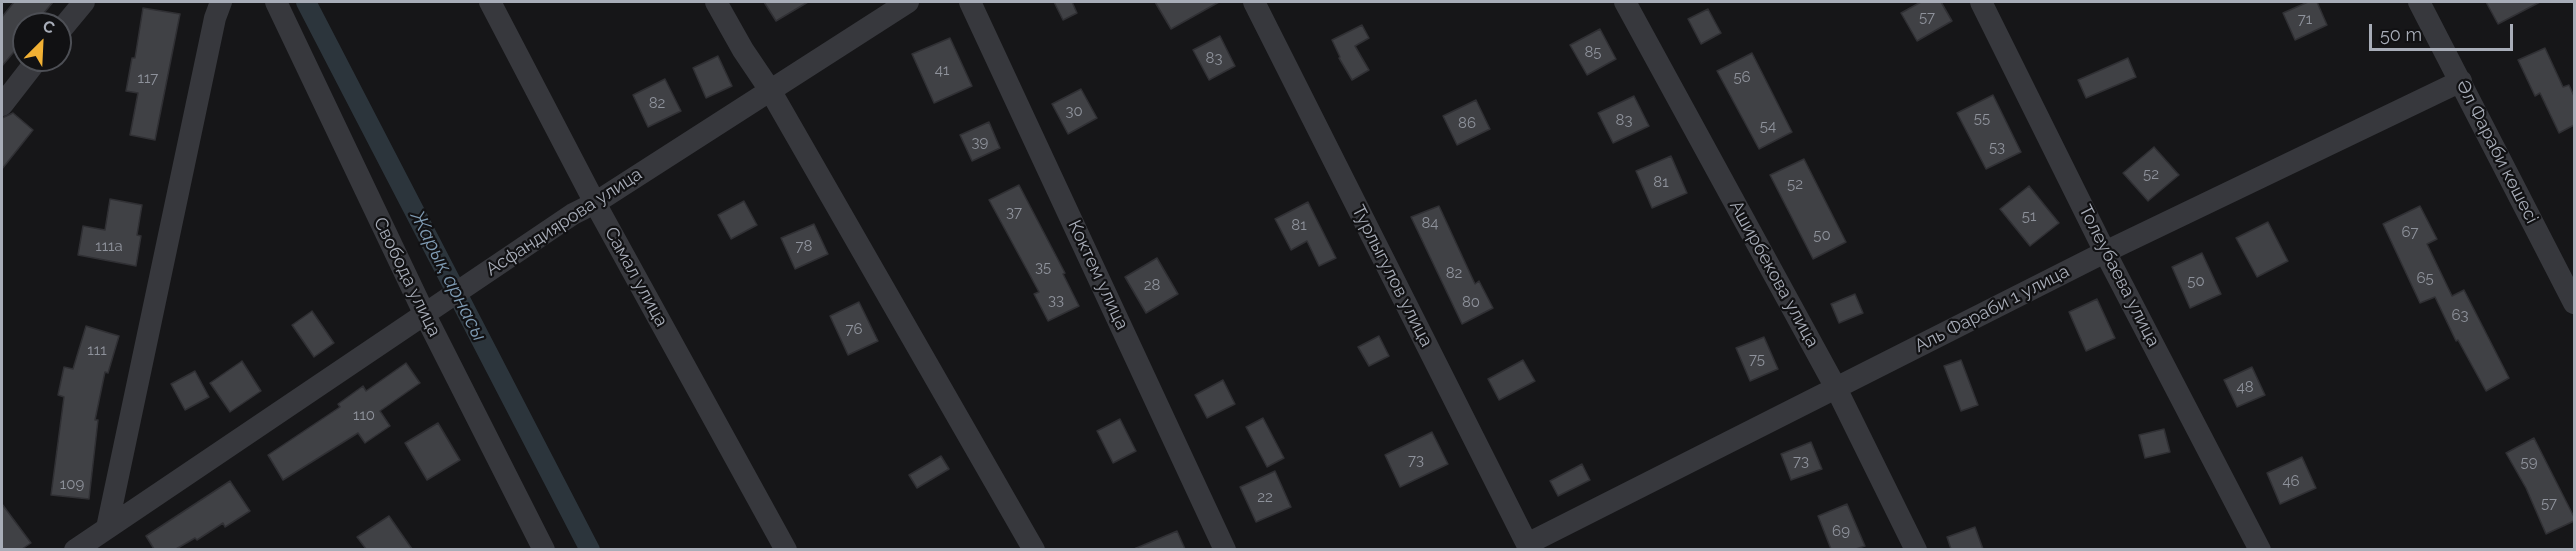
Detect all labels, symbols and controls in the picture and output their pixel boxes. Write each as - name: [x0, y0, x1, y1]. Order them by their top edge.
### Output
- house number: 57: [1919, 8, 1935, 26]
- house number: 71: [2298, 10, 2312, 28]
- north arrow: [12, 12, 72, 72]
- scale bar: [2372, 12, 2516, 50]
- text: С: [40, 16, 58, 38]
- text: 50 m: [2380, 24, 2422, 45]
- house number: 85: [1584, 43, 1602, 61]
- house number: 83: [1206, 49, 1222, 67]
- house number: 41: [935, 61, 949, 79]
- house number: 56: [1733, 68, 1751, 86]
- house number: 117: [138, 69, 158, 87]
- street label: Әл Фараби көшесі: [2452, 77, 2542, 227]
- house number: 82: [649, 94, 665, 112]
- house number: 30: [1065, 102, 1083, 120]
- house number: 55: [1974, 109, 1990, 127]
- house number: 83: [1616, 111, 1632, 129]
- house number: 86: [1458, 114, 1476, 132]
- house number: 54: [1760, 117, 1776, 135]
- house number: 39: [972, 133, 988, 151]
- house number: 53: [1989, 138, 2005, 156]
- street label: Асфандиярова улица: [482, 163, 646, 281]
- house number: 52: [2143, 165, 2159, 183]
- house number: 81: [1653, 173, 1669, 191]
- house number: 52: [1787, 175, 1803, 193]
- street label: Аширбекова улица: [1725, 197, 1823, 351]
- street label: Толеубаева улица: [2074, 201, 2164, 351]
- street label: Турлыгулов улица: [1347, 202, 1437, 350]
- house number: 37: [1006, 203, 1022, 221]
- water label: Жарық арнасы: [405, 207, 491, 345]
- house number: 51: [2022, 207, 2036, 225]
- street label: Свобода улица: [369, 214, 445, 340]
- house number: 84: [1421, 214, 1439, 232]
- house number: 81: [1291, 216, 1307, 234]
- street label: Коктем улица: [1063, 217, 1133, 333]
- house number: 67: [2401, 223, 2419, 241]
- street label: Самал улица: [600, 224, 672, 330]
- house number: 50: [1813, 226, 1831, 244]
- house number: 111а: [95, 237, 123, 255]
- house number: 78: [796, 237, 812, 255]
- house number: 35: [1035, 258, 1051, 276]
- street label: Аль Фараби 1 улица: [1911, 261, 2073, 357]
- house number: 82: [1446, 264, 1462, 282]
- house number: 65: [2416, 269, 2434, 287]
- house number: 50: [2187, 272, 2205, 290]
- house number: 28: [1144, 276, 1160, 294]
- house number: 33: [1048, 291, 1064, 309]
- house number: 80: [1462, 293, 1480, 311]
- house number: 63: [2451, 306, 2469, 324]
- house number: 76: [845, 320, 863, 338]
- house number: 111: [87, 341, 107, 359]
- house number: 75: [1749, 350, 1765, 368]
- house number: 48: [2236, 378, 2254, 396]
- house number: 110: [353, 406, 375, 424]
- house number: 73: [1408, 451, 1424, 469]
- house number: 73: [1793, 452, 1809, 470]
- house number: 59: [2521, 453, 2537, 471]
- house number: 46: [2282, 472, 2300, 490]
- house number: 109: [60, 475, 84, 493]
- house number: 22: [1257, 488, 1273, 506]
- house number: 57: [2541, 494, 2557, 512]
- house number: 69: [1832, 522, 1850, 540]

